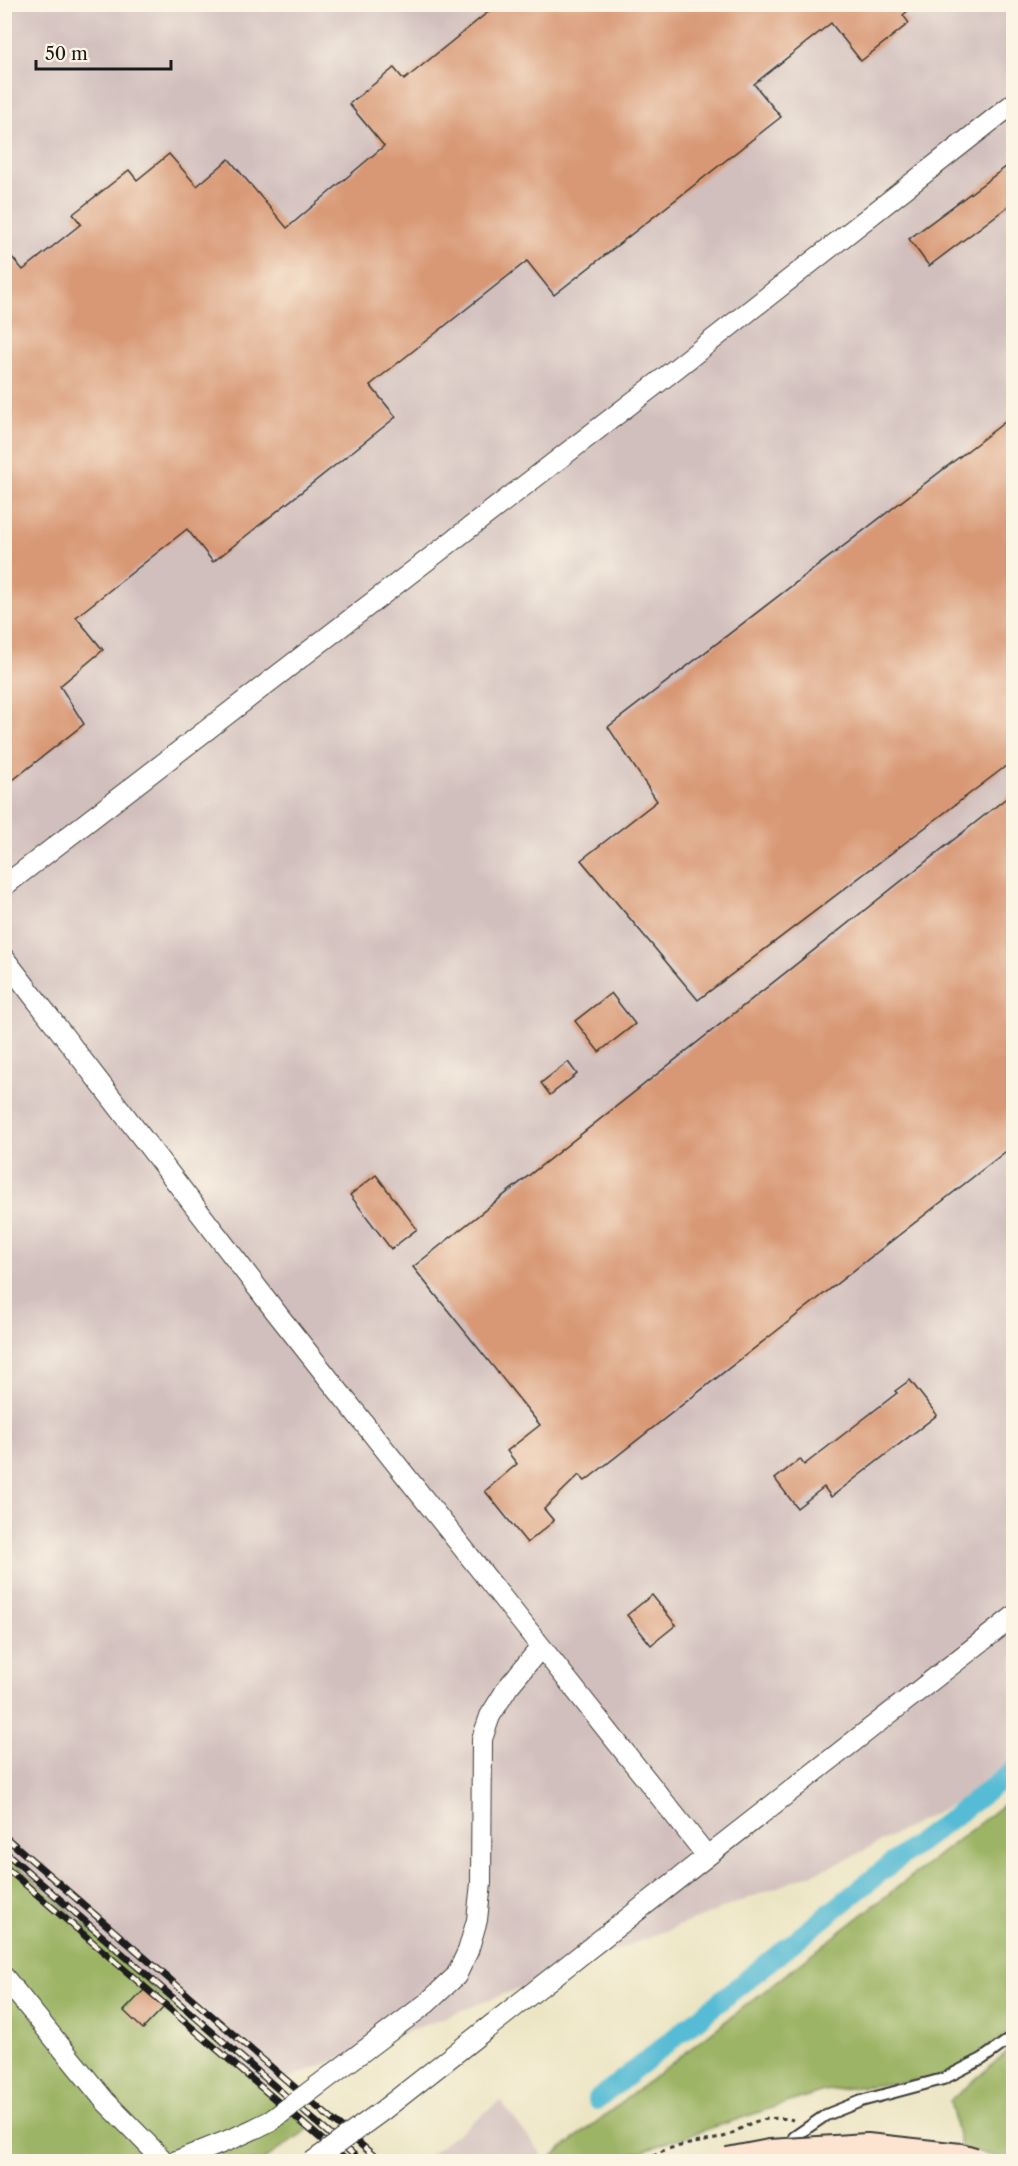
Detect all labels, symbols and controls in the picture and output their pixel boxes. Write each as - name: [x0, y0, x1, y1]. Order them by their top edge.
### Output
- scale bar: [36, 33, 171, 71]
- text: 50 m: [45, 43, 88, 65]

